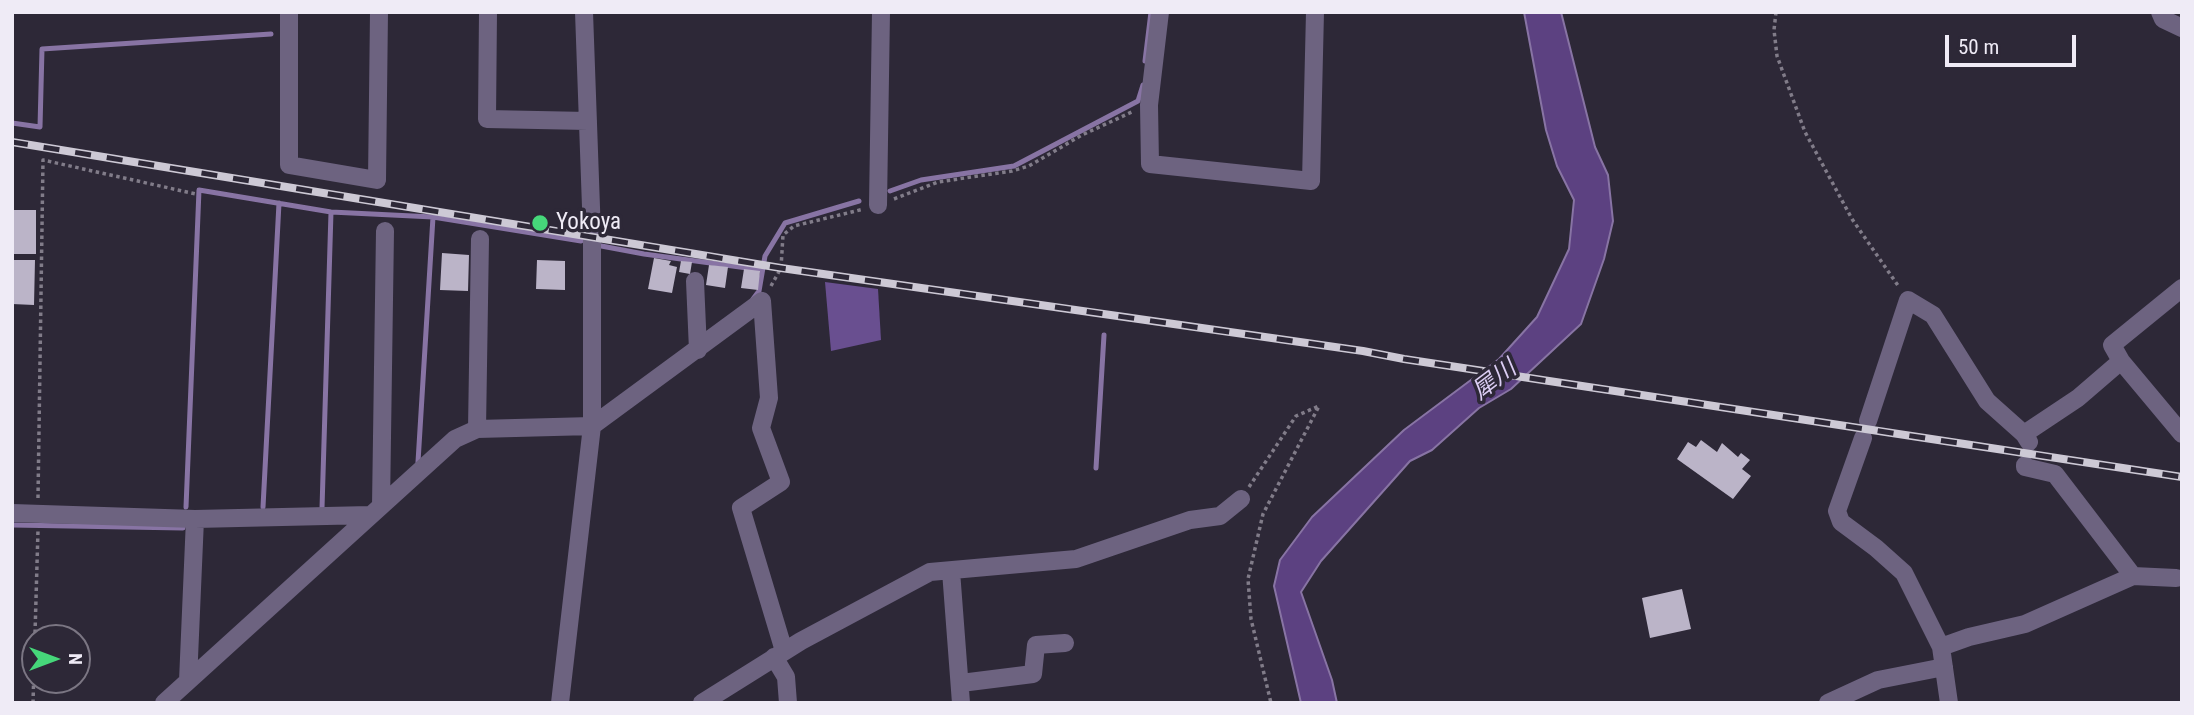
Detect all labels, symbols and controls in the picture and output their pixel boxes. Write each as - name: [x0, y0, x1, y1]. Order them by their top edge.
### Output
- scale bar: [1949, 21, 2080, 65]
- text: 50 m: [1958, 35, 1999, 59]
- place label: Yokoya: [556, 209, 621, 237]
- marker: Yokoya: [530, 213, 550, 233]
- water label: 犀川: [1467, 355, 1523, 407]
- north arrow: [21, 624, 91, 694]
- text: N: [64, 653, 87, 665]

